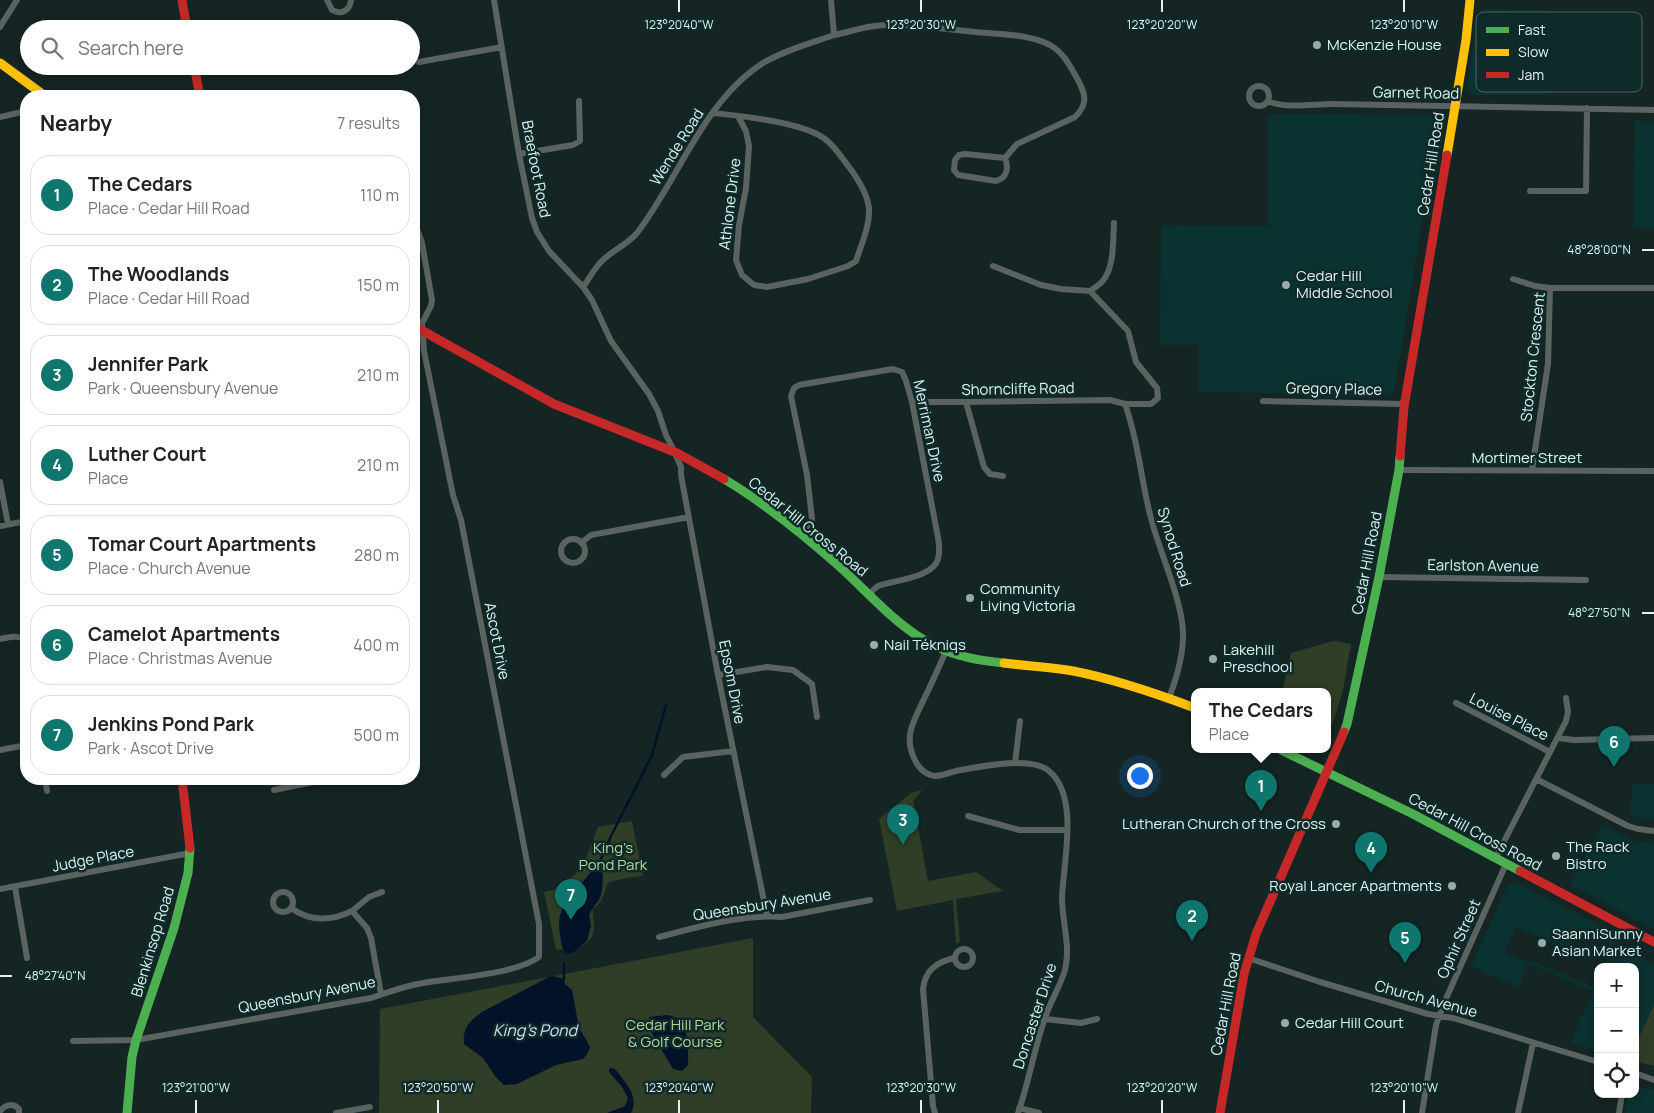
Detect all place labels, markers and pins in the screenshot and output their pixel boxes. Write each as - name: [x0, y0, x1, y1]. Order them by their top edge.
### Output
- place label: McKenzie House: [1327, 34, 1442, 55]
- marker: McKenzie House: [1311, 39, 1323, 51]
- place label: Cedar Hill Middle School: [1296, 265, 1393, 303]
- marker: Cedar Hill Middle School: [1280, 279, 1292, 291]
- place label: Community Living Victoria: [980, 578, 1075, 616]
- marker: Community Living Victoria: [964, 592, 976, 604]
- place label: Nail Tékniqs: [884, 634, 966, 655]
- marker: Nail Tékniqs: [868, 639, 880, 651]
- place label: Lakehill Preschool: [1223, 639, 1292, 677]
- marker: Lakehill Preschool: [1207, 653, 1219, 665]
- pin: 6: [1598, 726, 1630, 767]
- pin: 1: [1245, 770, 1277, 811]
- pin: 3: [887, 804, 919, 845]
- place label: Lutheran Church of the Cross: [1122, 813, 1326, 834]
- marker: Lutheran Church of the Cross: [1330, 818, 1342, 830]
- pin: 4: [1355, 832, 1387, 873]
- place label: The Rack Bistro: [1566, 836, 1630, 874]
- marker: The Rack Bistro: [1550, 850, 1562, 862]
- place label: Royal Lancer Apartments: [1269, 875, 1442, 896]
- pin: 7: [555, 879, 587, 920]
- marker: Royal Lancer Apartments: [1446, 880, 1458, 892]
- pin: 2: [1176, 900, 1208, 941]
- pin: 5: [1389, 922, 1421, 963]
- place label: SaanniSunny Asian Market: [1552, 923, 1643, 961]
- marker: SaanniSunny Asian Market: [1536, 937, 1548, 949]
- place label: Cedar Hill Court: [1295, 1012, 1404, 1033]
- marker: Cedar Hill Court: [1279, 1017, 1291, 1029]

